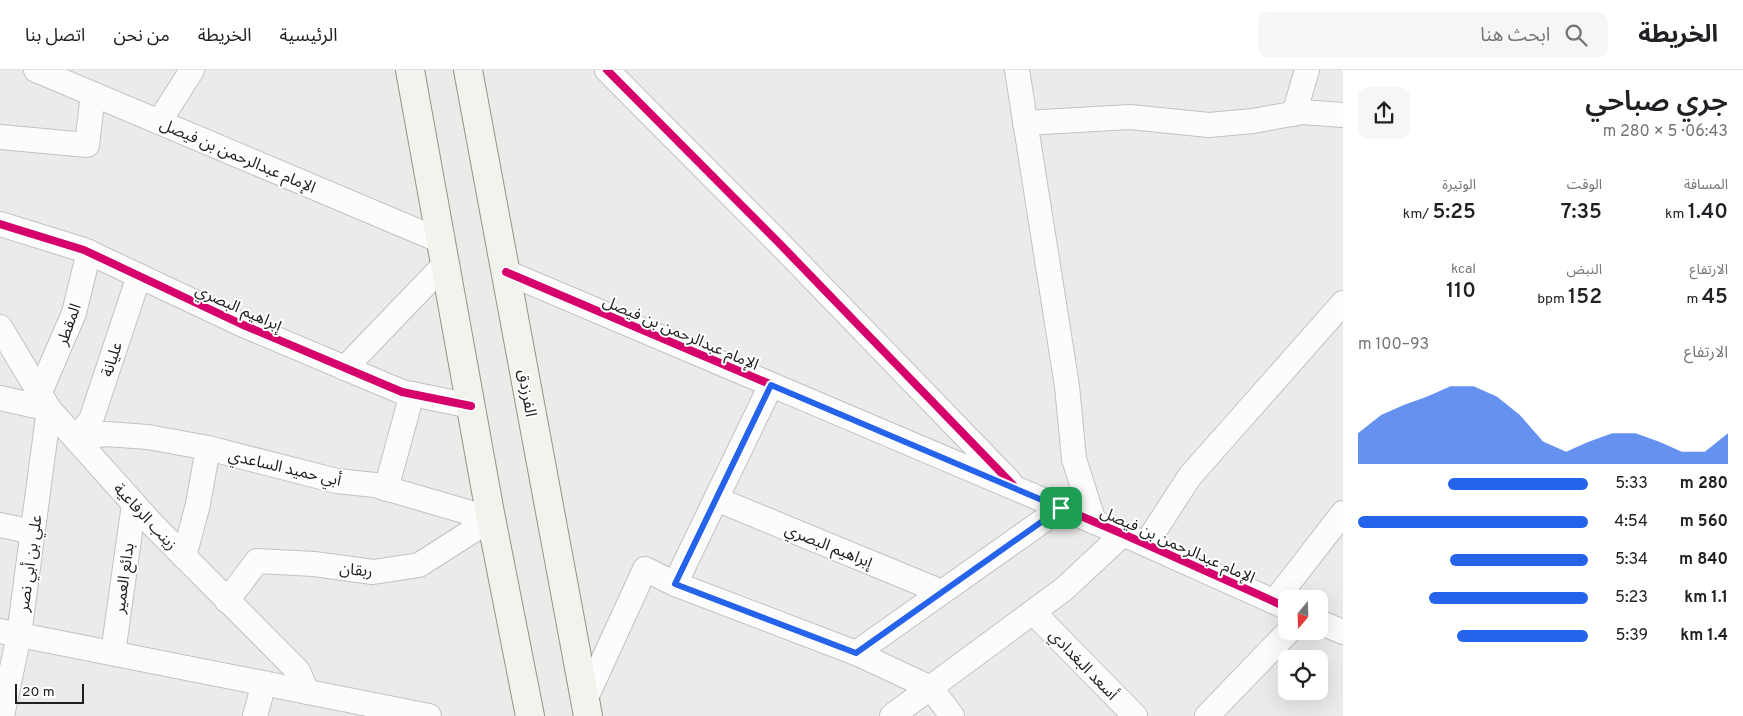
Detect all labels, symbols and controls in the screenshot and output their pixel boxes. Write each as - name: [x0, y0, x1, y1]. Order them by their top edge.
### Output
- search box: [1258, 12, 1608, 57]
- icon: search: [1562, 21, 1590, 49]
- text: الخريطة: [1638, 21, 1718, 51]
- text: ابحث هنا: [1480, 24, 1550, 48]
- text: اتصل بنا: [25, 25, 85, 48]
- text: من نحن: [113, 25, 170, 48]
- text: الخريطة: [198, 25, 252, 48]
- text: الرئيسية: [280, 25, 337, 48]
- text: جري صباحي: [1585, 85, 1728, 121]
- button: share: [1358, 87, 1410, 139]
- street label: الإمام عبدالرحمن بن فيصل: [156, 115, 318, 200]
- text: 06:43 · 5 × 280 m: [1603, 122, 1728, 142]
- text: الوتيرة: [1442, 177, 1476, 194]
- text: الوقت: [1567, 177, 1602, 194]
- text: المسافة: [1684, 177, 1728, 194]
- text: 5:25: [1432, 199, 1476, 226]
- text: 7:35: [1561, 199, 1602, 226]
- text: 1.40: [1688, 199, 1728, 226]
- text: /km: [1403, 206, 1432, 223]
- text: km: [1665, 206, 1688, 223]
- text: kcal: [1451, 261, 1476, 278]
- text: النبض: [1566, 262, 1602, 279]
- text: الارتفاع: [1690, 262, 1728, 279]
- text: 110: [1446, 278, 1476, 305]
- street label: إبراهيم البصري: [191, 281, 285, 338]
- text: 152: [1568, 284, 1602, 311]
- text: 45: [1702, 284, 1728, 311]
- text: bpm: [1537, 291, 1568, 308]
- text: m: [1687, 291, 1702, 308]
- street label: الإمام عبدالرحمن بن فيصل: [599, 292, 761, 377]
- street label: المقطر: [53, 301, 87, 349]
- text: 93–100 m: [1358, 335, 1429, 355]
- street label: عليانة: [98, 340, 128, 380]
- text: الارتفاع: [1684, 343, 1728, 363]
- street label: الفرزدق: [512, 368, 540, 419]
- street label: أبي حميد الساعدي: [226, 445, 343, 492]
- text: 5:33: [1615, 474, 1648, 494]
- text: 280 m: [1680, 474, 1728, 494]
- street label: زينب الرفاعية: [108, 480, 181, 555]
- pin: [1040, 487, 1082, 529]
- icon: arrive: [1047, 494, 1075, 522]
- street label: الإمام عبدالرحمن بن فيصل: [1096, 503, 1258, 590]
- text: 4:54: [1614, 512, 1648, 532]
- text: 560 m: [1680, 512, 1728, 532]
- street label: علي بن أبي نصر: [13, 513, 48, 614]
- street label: إبراهيم البصري: [781, 520, 876, 575]
- street label: بدائع العمير: [110, 542, 141, 616]
- text: 5:34: [1615, 550, 1648, 570]
- text: 840 m: [1679, 550, 1728, 570]
- street label: ربقان: [338, 560, 373, 582]
- text: 5:23: [1615, 588, 1648, 608]
- text: 1.1 km: [1684, 588, 1728, 608]
- north arrow: [1278, 590, 1328, 640]
- map controls: [1278, 590, 1328, 700]
- street label: أسعد البغدادي: [1043, 625, 1122, 705]
- text: 5:39: [1616, 626, 1648, 646]
- text: 1.4 km: [1680, 626, 1728, 646]
- button: locate: [1278, 650, 1328, 700]
- scale bar: [15, 681, 84, 704]
- text: 20 m: [22, 684, 55, 701]

